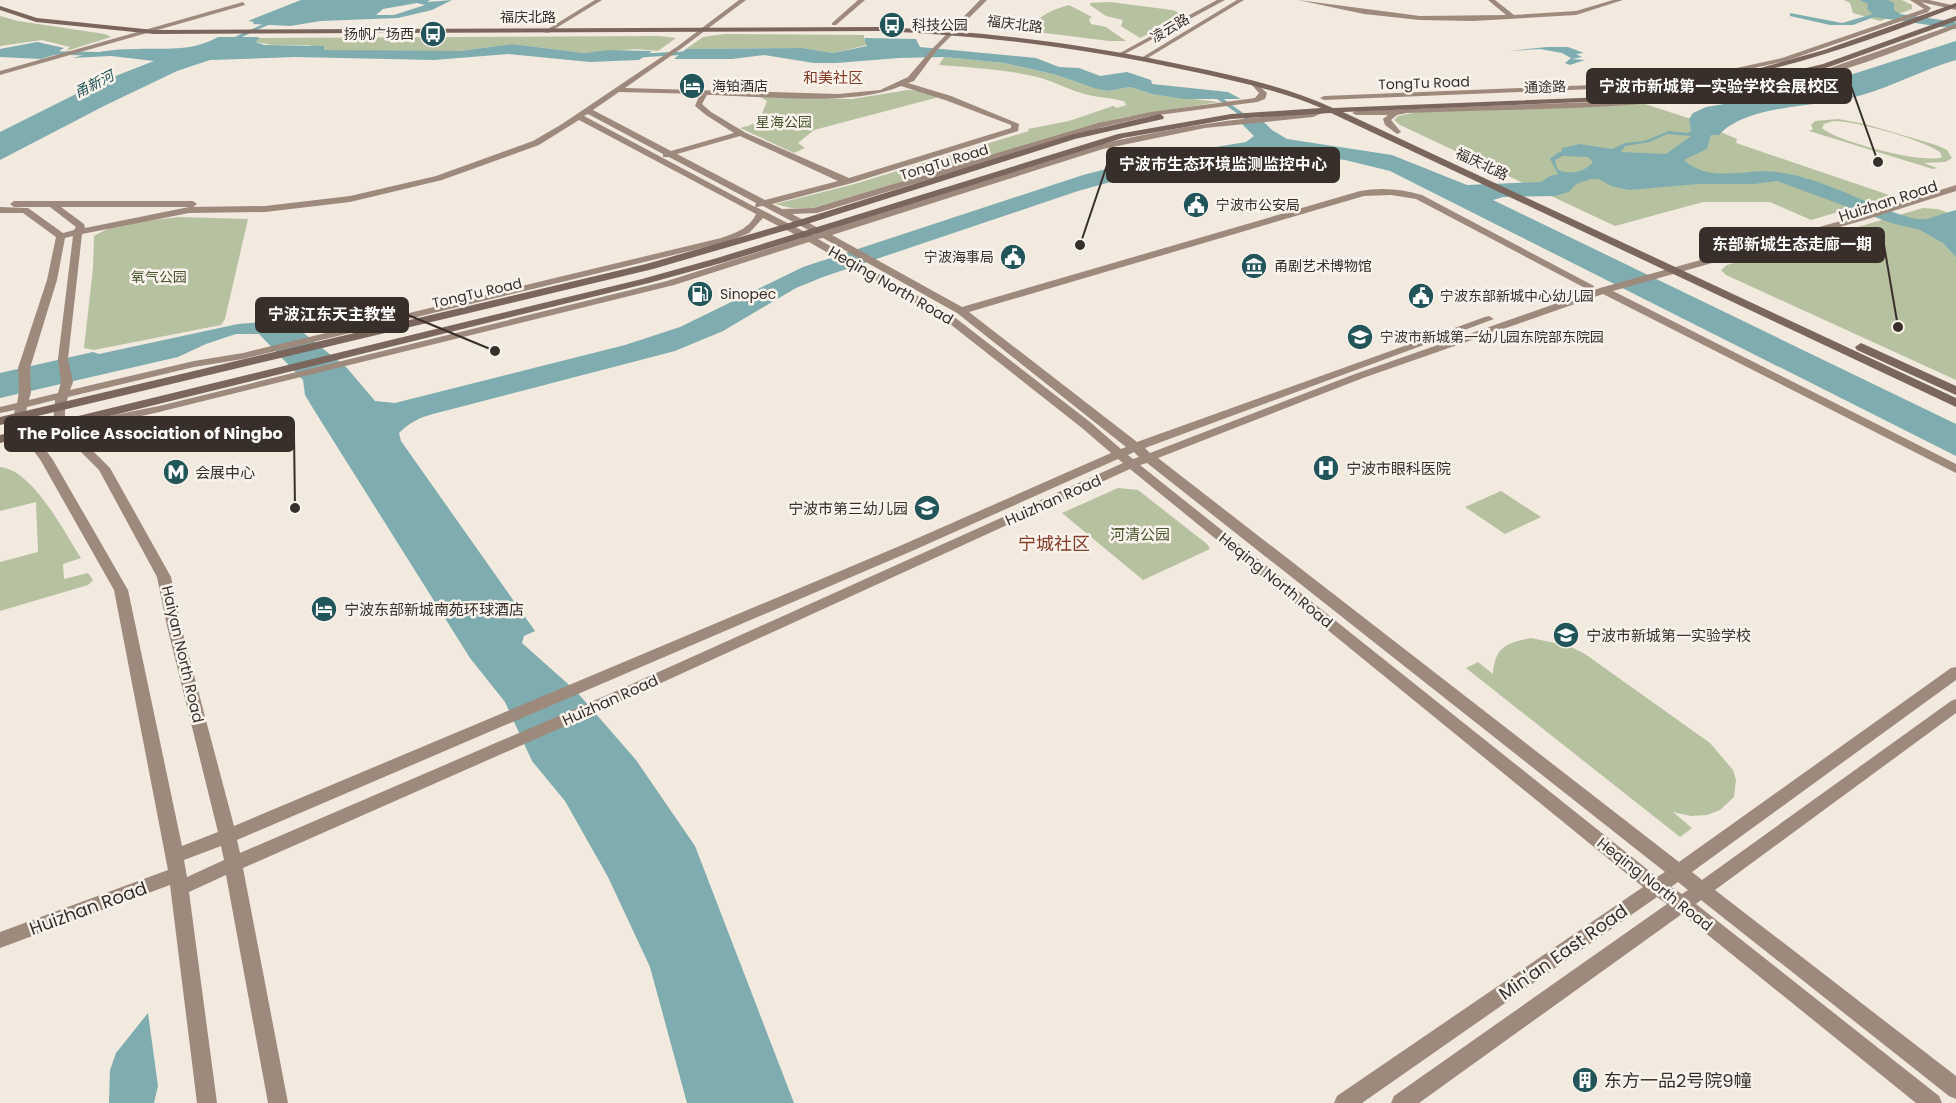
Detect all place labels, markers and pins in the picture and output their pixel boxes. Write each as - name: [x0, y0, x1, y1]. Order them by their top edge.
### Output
- bus stop icon: 科技公园: [877, 10, 907, 40]
- place label: 科技公园: [912, 15, 968, 35]
- bus stop icon: 扬帆广场西: [418, 19, 448, 49]
- place label: 扬帆广场西: [344, 24, 414, 44]
- callout: 宁波市新城第一实验学校会展校区: [1587, 69, 1851, 103]
- hotel icon: 海铂酒店: [677, 71, 707, 101]
- place label: 海铂酒店: [712, 76, 768, 96]
- callout: 宁波市生态环境监测监控中心: [1107, 148, 1339, 182]
- public building icon: 宁波市公安局: [1181, 190, 1211, 220]
- place label: 宁波市公安局: [1216, 195, 1300, 215]
- callout: 东部新城生态走廊一期: [1700, 228, 1884, 262]
- public building icon: 宁波海事局: [998, 242, 1028, 272]
- place label: 宁波海事局: [924, 247, 994, 267]
- museum icon: 甬剧艺术博物馆: [1239, 251, 1269, 281]
- place label: 甬剧艺术博物馆: [1274, 256, 1372, 276]
- fuel station icon: Sinopec: [685, 279, 715, 309]
- public building icon: 宁波东部新城中心幼儿园: [1406, 281, 1436, 311]
- place label: Sinopec: [720, 284, 776, 304]
- place label: 宁波东部新城中心幼儿园: [1440, 286, 1594, 306]
- callout: 宁波江东天主教堂: [256, 298, 408, 332]
- school or university icon: 宁波市新城第一幼儿园东院部东院园: [1345, 322, 1375, 352]
- place label: 宁波市新城第一幼儿园东院部东院园: [1380, 327, 1604, 347]
- callout: The Police Association of Ningbo: [5, 417, 294, 451]
- hospital icon: 宁波市眼科医院: [1311, 453, 1341, 483]
- metro station icon: 会展中心: [161, 457, 191, 487]
- place label: 宁波市眼科医院: [1346, 458, 1451, 479]
- place label: 会展中心: [195, 462, 255, 483]
- school or university icon: 宁波市第三幼儿园: [912, 493, 942, 523]
- place label: 宁波市第三幼儿园: [788, 498, 908, 519]
- hotel icon: 宁波东部新城南苑环球酒店: [309, 594, 339, 624]
- place label: 宁波东部新城南苑环球酒店: [344, 599, 524, 620]
- school or university icon: 宁波市新城第一实验学校: [1551, 620, 1581, 650]
- place label: 宁波市新城第一实验学校: [1586, 625, 1751, 646]
- building icon: 东方一品2号院9幢: [1570, 1065, 1600, 1095]
- place label: 东方一品2号院9幢: [1604, 1068, 1752, 1093]

